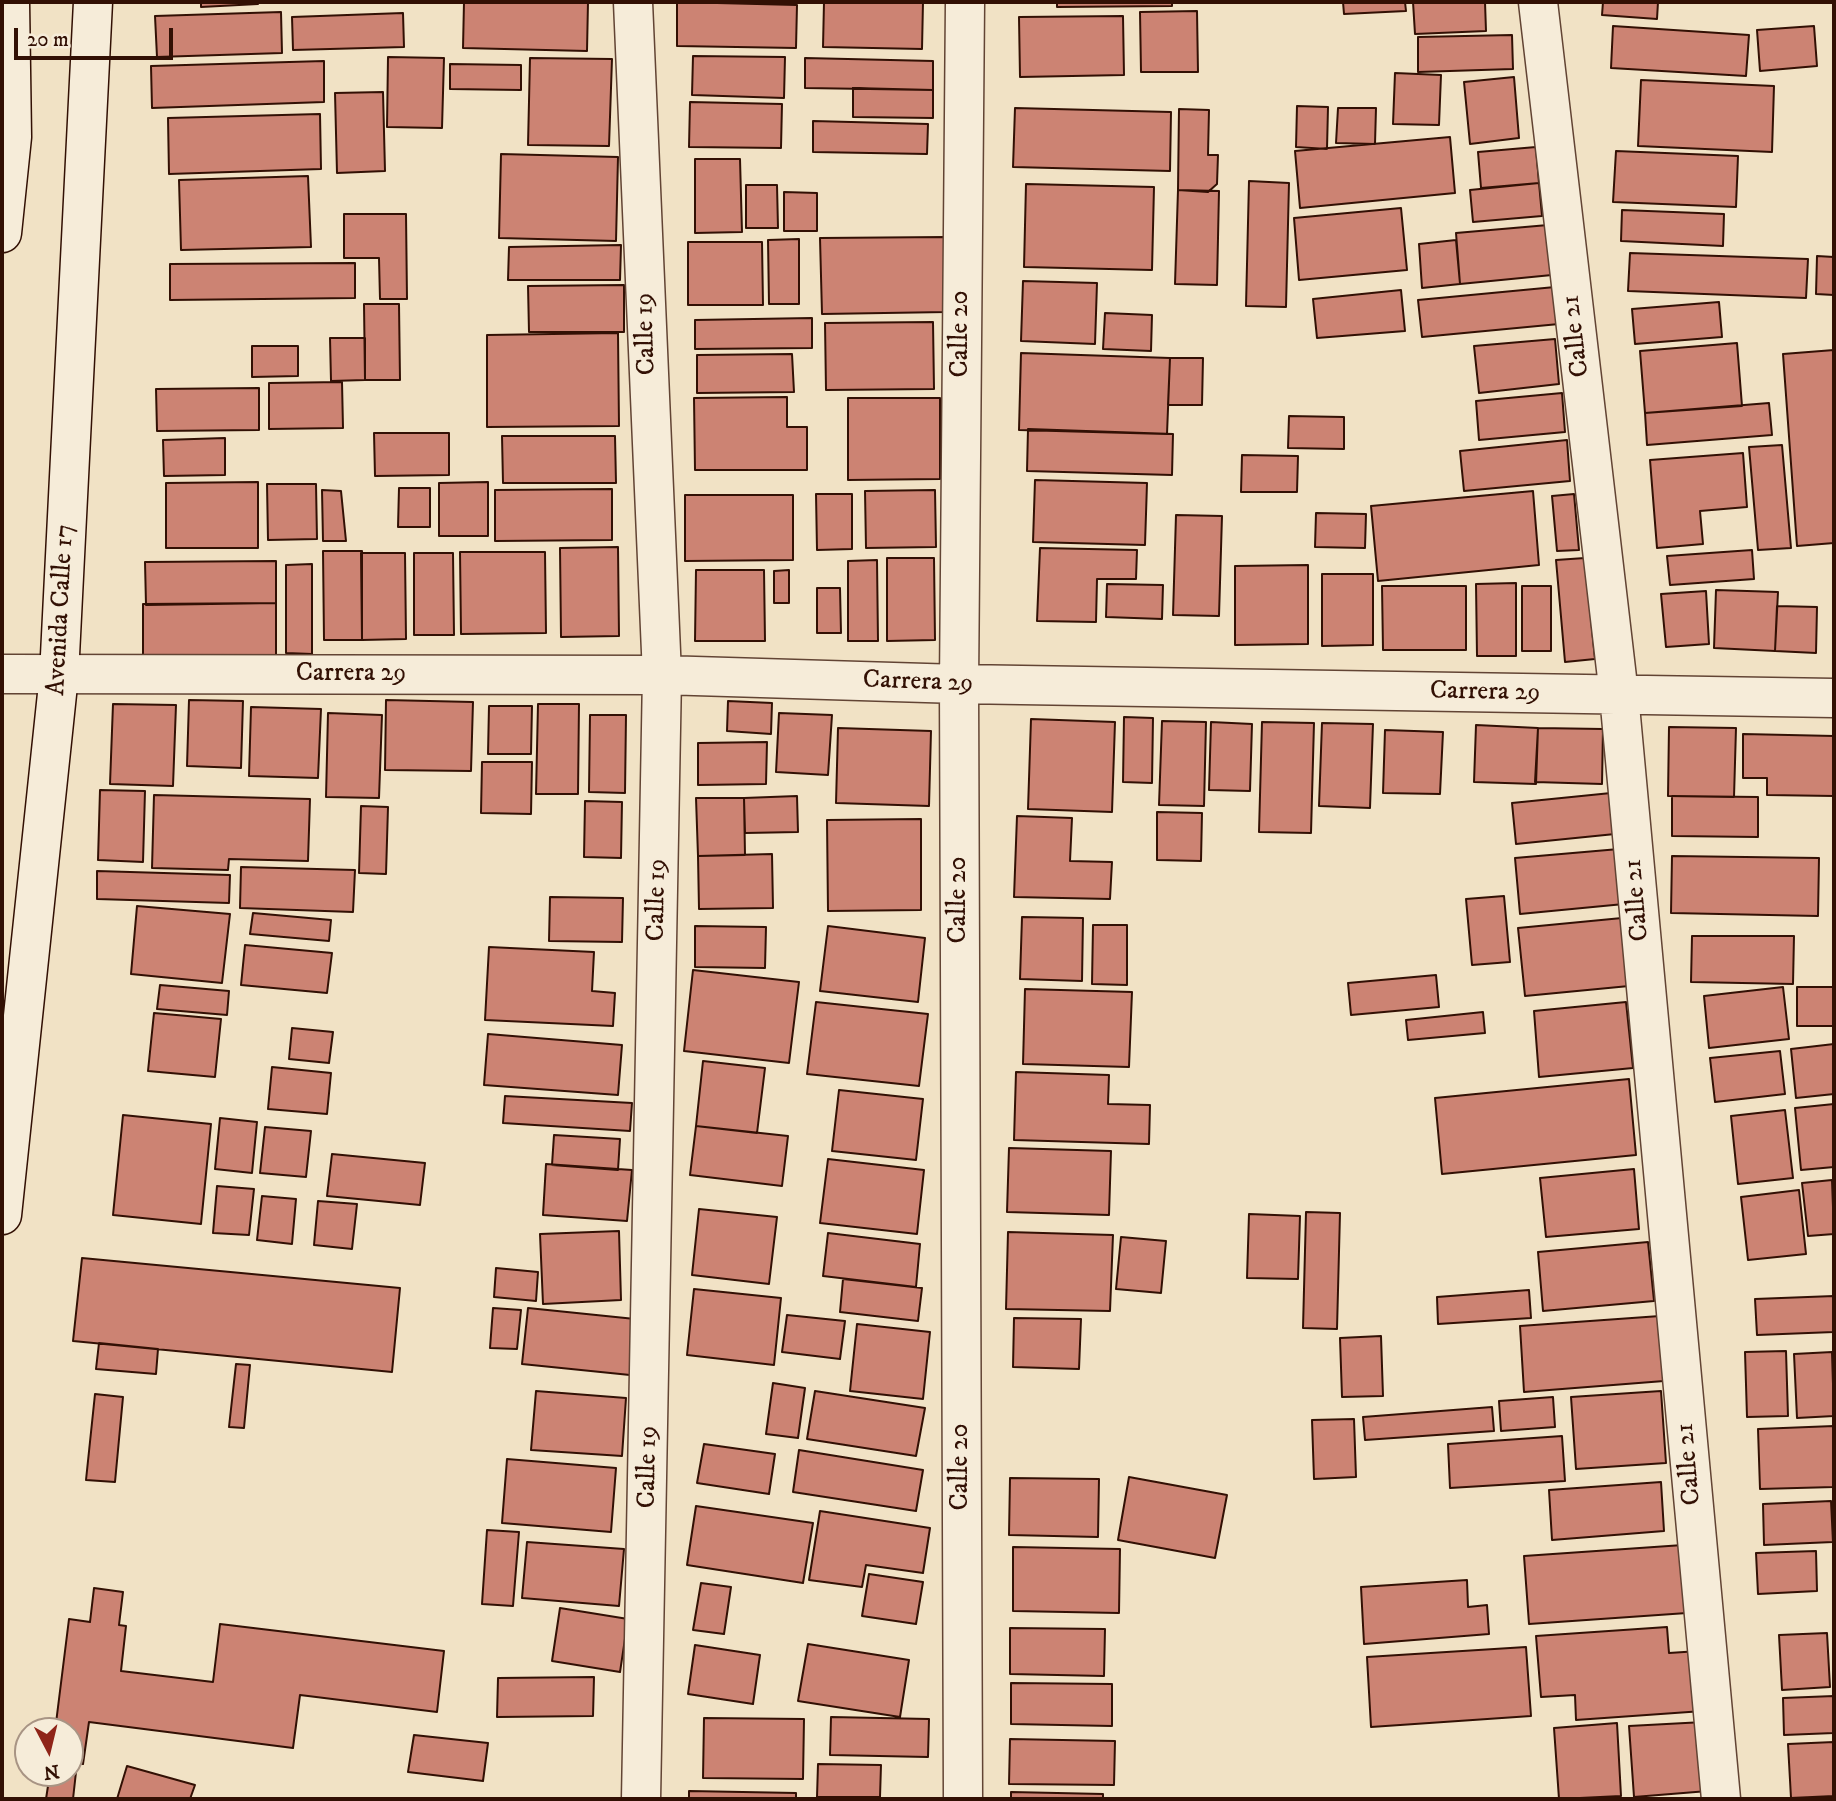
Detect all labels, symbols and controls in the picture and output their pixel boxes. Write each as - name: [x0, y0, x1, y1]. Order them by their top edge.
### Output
- scale bar: [18, 14, 177, 58]
- text: 20 m: [27, 27, 69, 53]
- street label: Calle 20: [946, 291, 978, 377]
- street label: Calle 19: [630, 292, 664, 376]
- street label: Calle 21: [1556, 293, 1598, 379]
- street label: Avenida Calle 17: [42, 524, 82, 696]
- street label: Carrera 29: [296, 659, 406, 691]
- street label: Carrera 29: [862, 665, 974, 701]
- street label: Carrera 29: [1429, 676, 1541, 710]
- street label: Calle 20: [944, 857, 976, 943]
- street label: Calle 19: [642, 858, 674, 942]
- street label: Calle 21: [1619, 858, 1657, 942]
- street label: Calle 21: [1671, 1422, 1709, 1506]
- street label: Calle 20: [946, 1424, 978, 1510]
- street label: Calle 19: [633, 1425, 665, 1509]
- north arrow: [14, 1717, 84, 1787]
- text: N: [42, 1759, 61, 1784]

